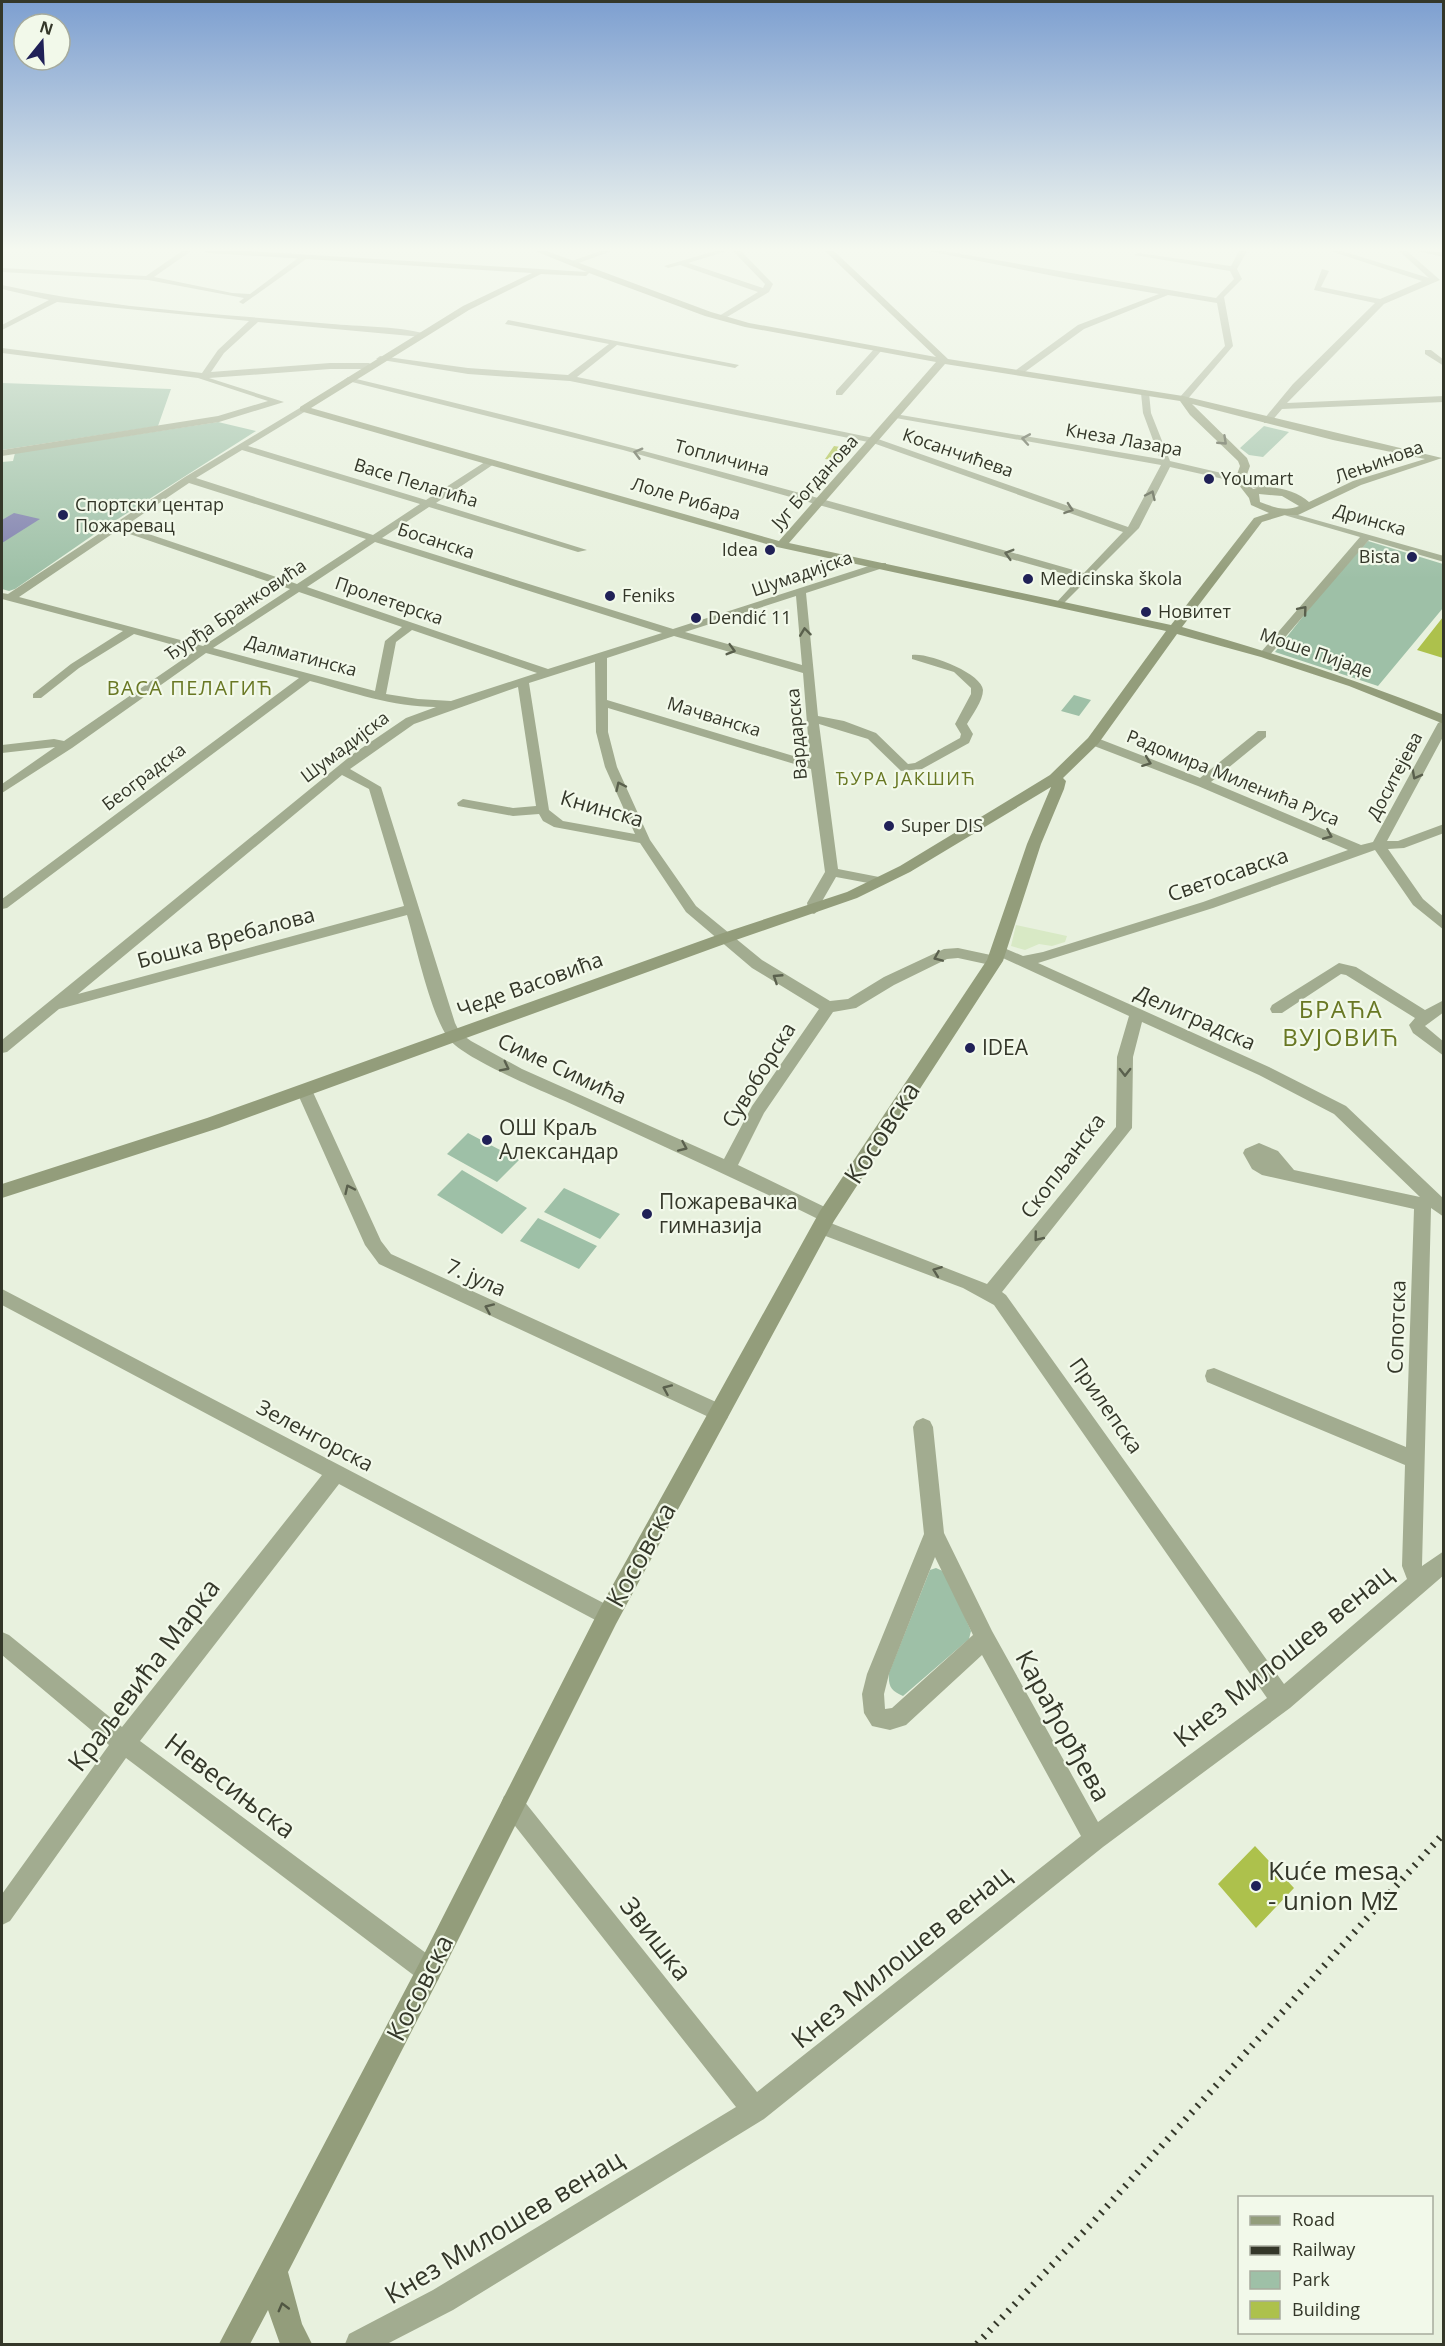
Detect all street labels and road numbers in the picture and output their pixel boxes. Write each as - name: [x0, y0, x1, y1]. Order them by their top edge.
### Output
- street label: Кнеза Лазара: [1064, 417, 1184, 461]
- street label: Косанчићева: [900, 422, 1017, 482]
- street label: Југ Богданова: [764, 429, 863, 535]
- street label: Топличина: [672, 433, 772, 481]
- street label: Лењинова: [1331, 434, 1426, 488]
- street label: Васе Пелагића: [351, 452, 481, 512]
- street label: Лоле Рибара: [629, 471, 744, 525]
- street label: Дринска: [1331, 497, 1409, 541]
- street label: Босанска: [395, 516, 478, 564]
- street label: Шумадијска: [748, 545, 855, 602]
- street label: Ђурђа Бранковића: [160, 553, 311, 665]
- street label: Пролетерска: [332, 570, 447, 630]
- street label: Моше Пијаде: [1257, 622, 1376, 683]
- street label: Далматинска: [243, 629, 360, 682]
- street label: Вардарска: [780, 687, 812, 781]
- street label: Мачванска: [665, 690, 764, 742]
- street label: Шумадијска: [295, 705, 394, 787]
- street label: Радомира Миленића Руса: [1123, 723, 1343, 831]
- street label: Доситејева: [1361, 727, 1427, 824]
- street label: Београдска: [97, 737, 190, 816]
- street label: Книнска: [557, 783, 647, 833]
- street label: Светосавска: [1164, 840, 1292, 908]
- street label: Бошка Вребалова: [134, 900, 318, 974]
- street label: Чеде Васовића: [453, 945, 607, 1023]
- street label: Делиградска: [1130, 978, 1260, 1056]
- street label: Сувоборска: [715, 1017, 802, 1132]
- street label: Симе Симића: [493, 1026, 631, 1110]
- street label: Косовска: [835, 1074, 928, 1190]
- street label: Скопљанска: [1013, 1107, 1111, 1224]
- street label: 7. јула: [442, 1252, 511, 1303]
- street label: Сопотска: [1380, 1280, 1412, 1374]
- street label: Прилепска: [1064, 1352, 1150, 1459]
- street label: Зеленгорска: [252, 1393, 379, 1478]
- street label: Косовска: [597, 1496, 684, 1613]
- street label: Кнез Милошев венац: [1165, 1555, 1400, 1755]
- street label: Краљевића Марка: [59, 1571, 228, 1778]
- street label: Карађорђева: [1007, 1643, 1120, 1808]
- street label: Невесињска: [158, 1724, 304, 1846]
- street label: Кнез Милошев венац: [783, 1856, 1018, 2056]
- street label: Звишка: [613, 1889, 701, 1988]
- street label: Косовска: [377, 1928, 461, 2047]
- street label: Кнез Милошев венац: [377, 2140, 630, 2312]

